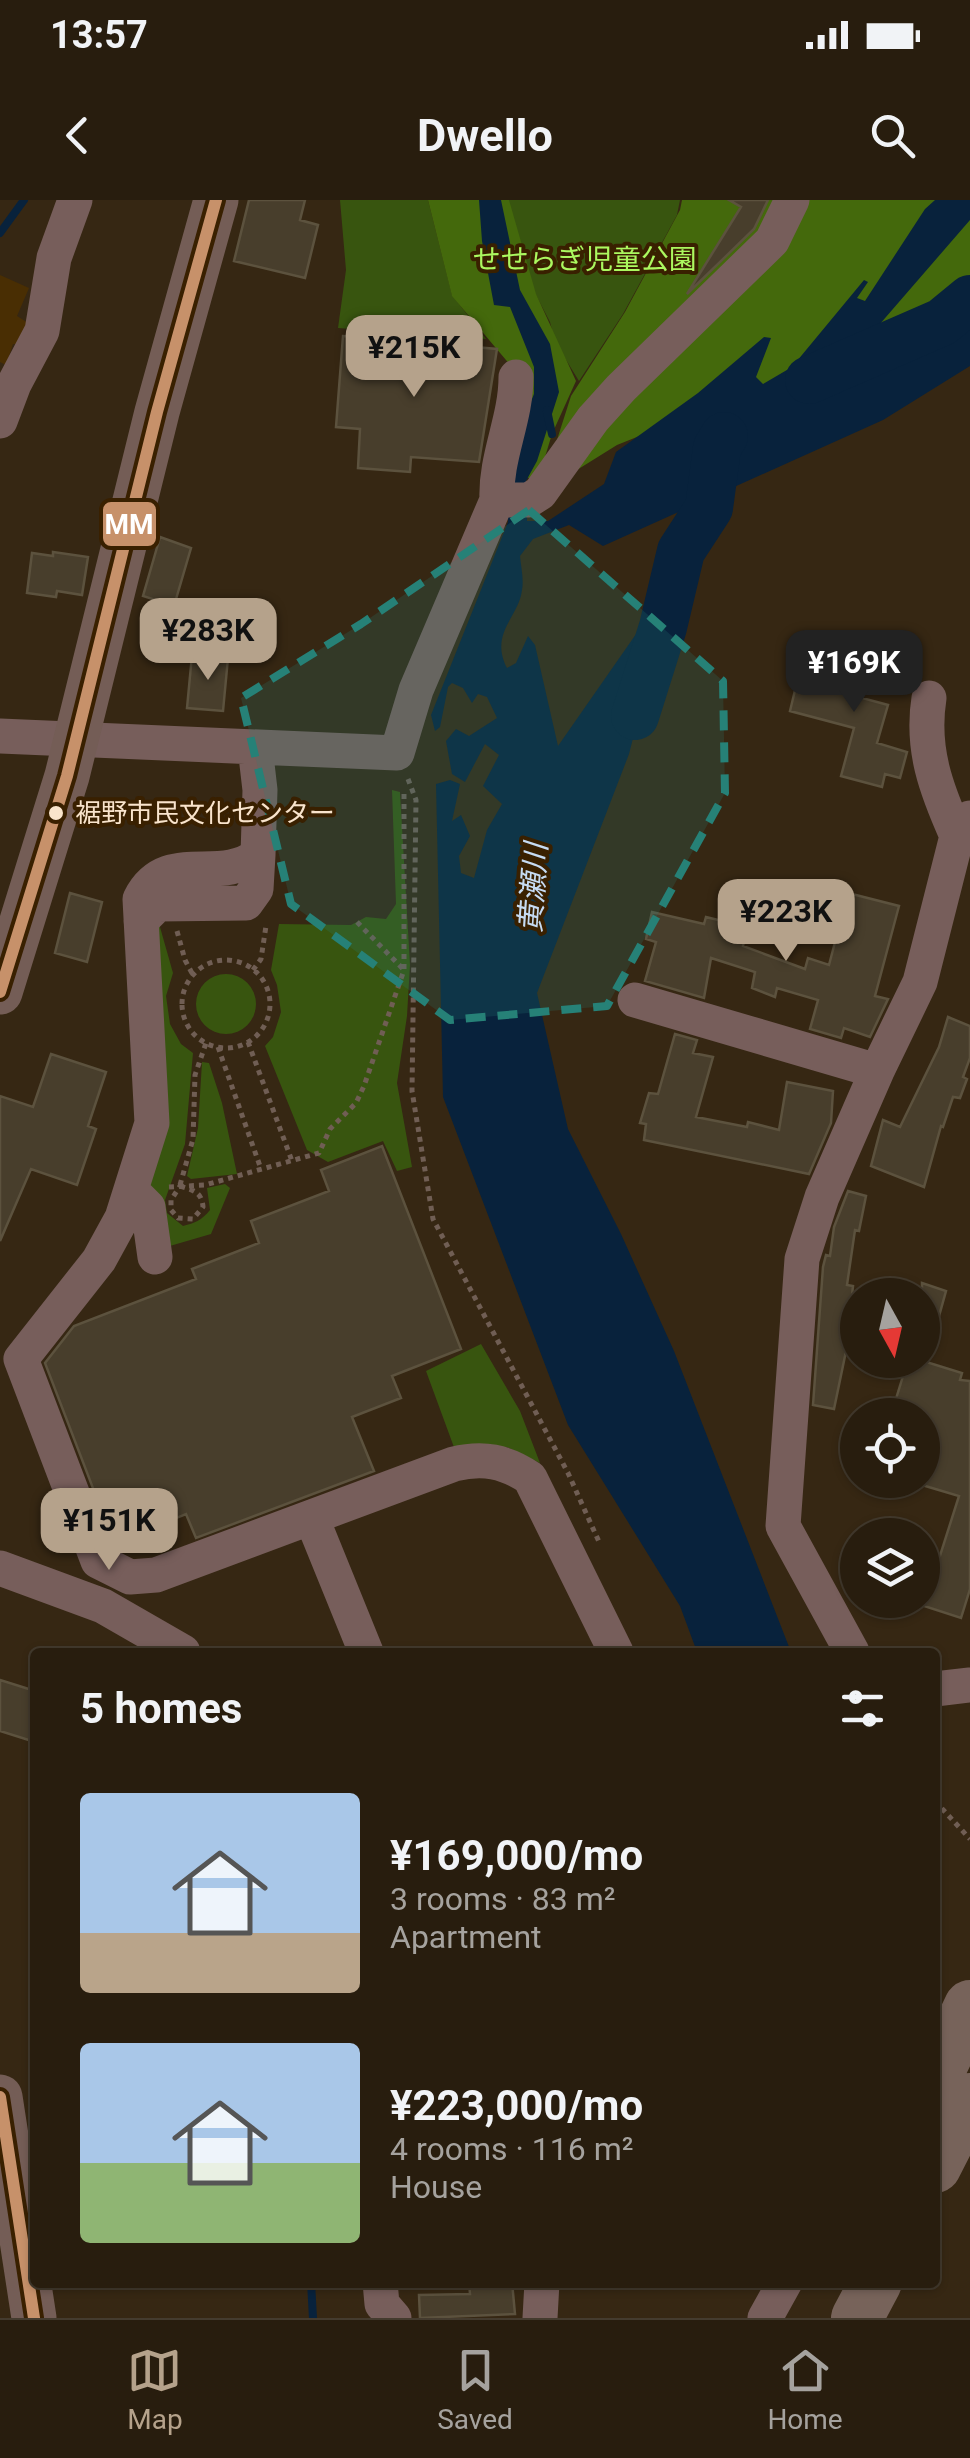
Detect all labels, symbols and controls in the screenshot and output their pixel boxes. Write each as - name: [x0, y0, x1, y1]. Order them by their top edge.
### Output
- text: 13:57: [50, 13, 148, 57]
- icon: back: [50, 108, 105, 163]
- icon: search: [865, 108, 920, 163]
- text: Dwello: [417, 109, 553, 162]
- park label: せせらぎ児童公園: [473, 243, 697, 276]
- pin: ¥215K: [344, 315, 484, 400]
- text: ¥215K: [368, 328, 460, 366]
- line badge: MM: [101, 500, 158, 548]
- text: MM: [104, 508, 154, 541]
- pin: ¥283K: [138, 598, 278, 683]
- text: ¥283K: [162, 611, 254, 649]
- pin: ¥169K: [784, 630, 924, 715]
- text: ¥169K: [808, 643, 900, 681]
- place label: 裾野市民文化センター: [75, 798, 335, 828]
- marker: 裾野市民文化センター: [46, 803, 66, 823]
- water label: 黄瀬川: [512, 839, 554, 934]
- pin: ¥223K: [716, 879, 856, 964]
- text: ¥223K: [740, 892, 832, 930]
- north arrow: [840, 1278, 940, 1378]
- map controls: [840, 1278, 940, 1618]
- button: locate: [840, 1398, 940, 1498]
- pin: ¥151K: [39, 1488, 179, 1573]
- text: ¥151K: [63, 1501, 155, 1539]
- button: layers: [840, 1518, 940, 1618]
- icon: filters: [835, 1681, 890, 1736]
- text: 5 homes: [80, 1684, 242, 1733]
- text: ¥169,000/mo: [390, 1831, 643, 1880]
- icon: home: [160, 1833, 280, 1953]
- text: 3 rooms · 83 m²: [390, 1880, 615, 1918]
- text: Apartment: [390, 1918, 542, 1956]
- text: ¥223,000/mo: [390, 2081, 643, 2130]
- icon: home: [160, 2083, 280, 2203]
- text: 4 rooms · 116 m²: [390, 2130, 633, 2168]
- text: House: [390, 2168, 482, 2206]
- tab: Map: [127, 2343, 183, 2436]
- tab: Saved: [437, 2343, 513, 2436]
- tab: Home: [767, 2343, 843, 2436]

